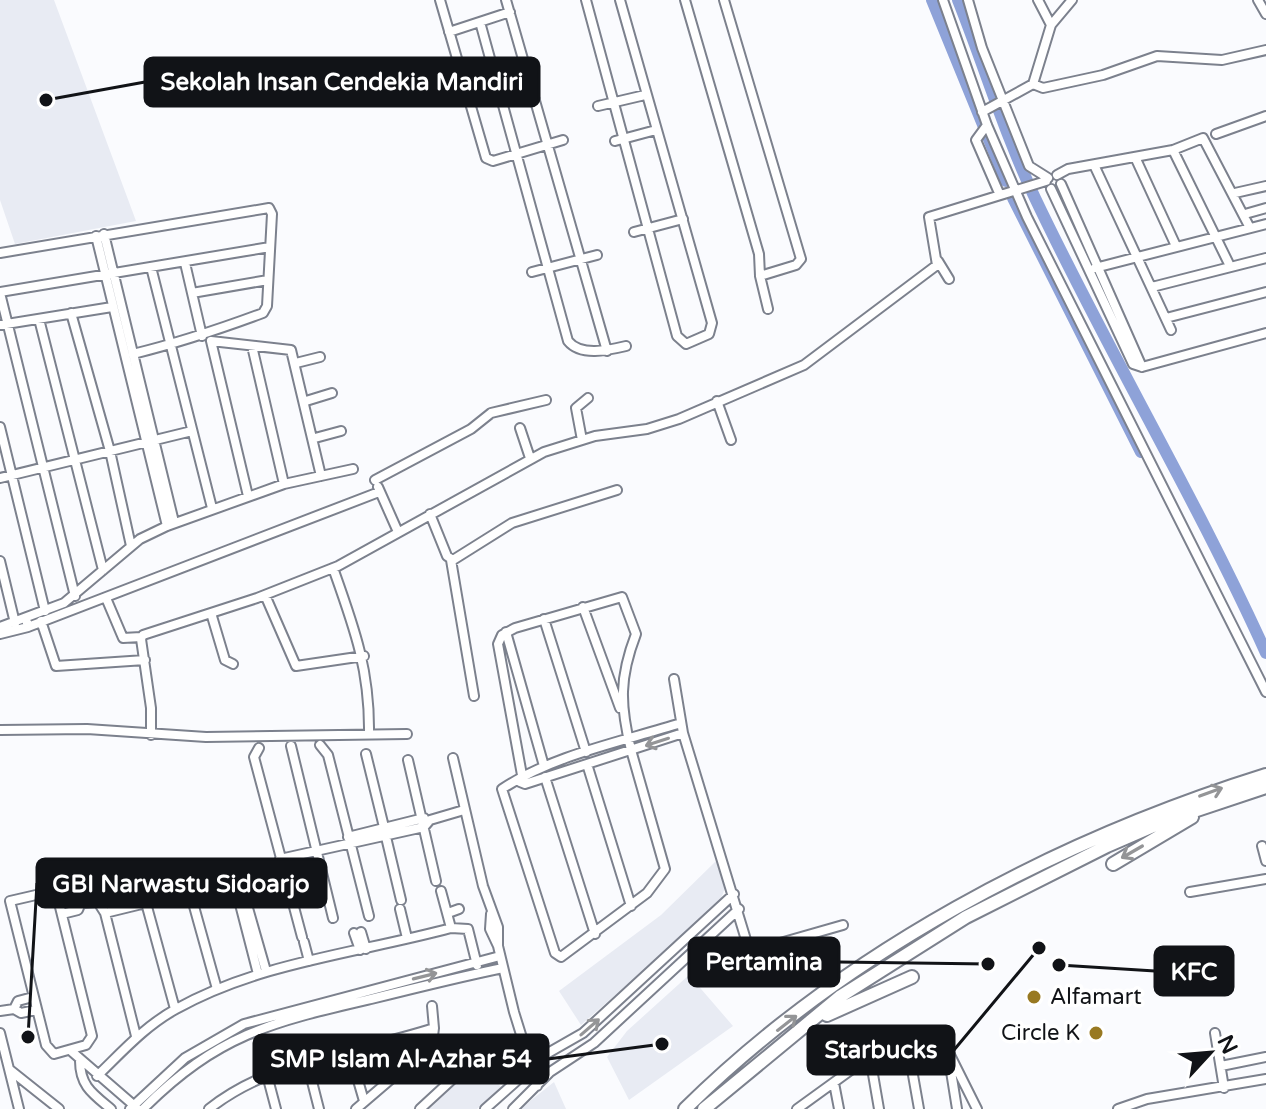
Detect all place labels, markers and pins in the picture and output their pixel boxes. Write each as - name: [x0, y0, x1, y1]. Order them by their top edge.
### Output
- callout: Sekolah Insan Cendekia Mandiri: [145, 58, 539, 106]
- callout: GBI Narwastu Sidoarjo: [37, 859, 326, 907]
- callout: Pertamina: [689, 938, 839, 986]
- callout: KFC: [1155, 947, 1233, 995]
- place label: Alfamart: [1050, 984, 1142, 1010]
- marker: Alfamart: [1025, 988, 1043, 1006]
- place label: Circle K: [1001, 1020, 1080, 1046]
- marker: Circle K: [1087, 1024, 1105, 1042]
- callout: Starbucks: [808, 1026, 954, 1074]
- callout: SMP Islam Al-Azhar 54: [254, 1035, 548, 1083]

